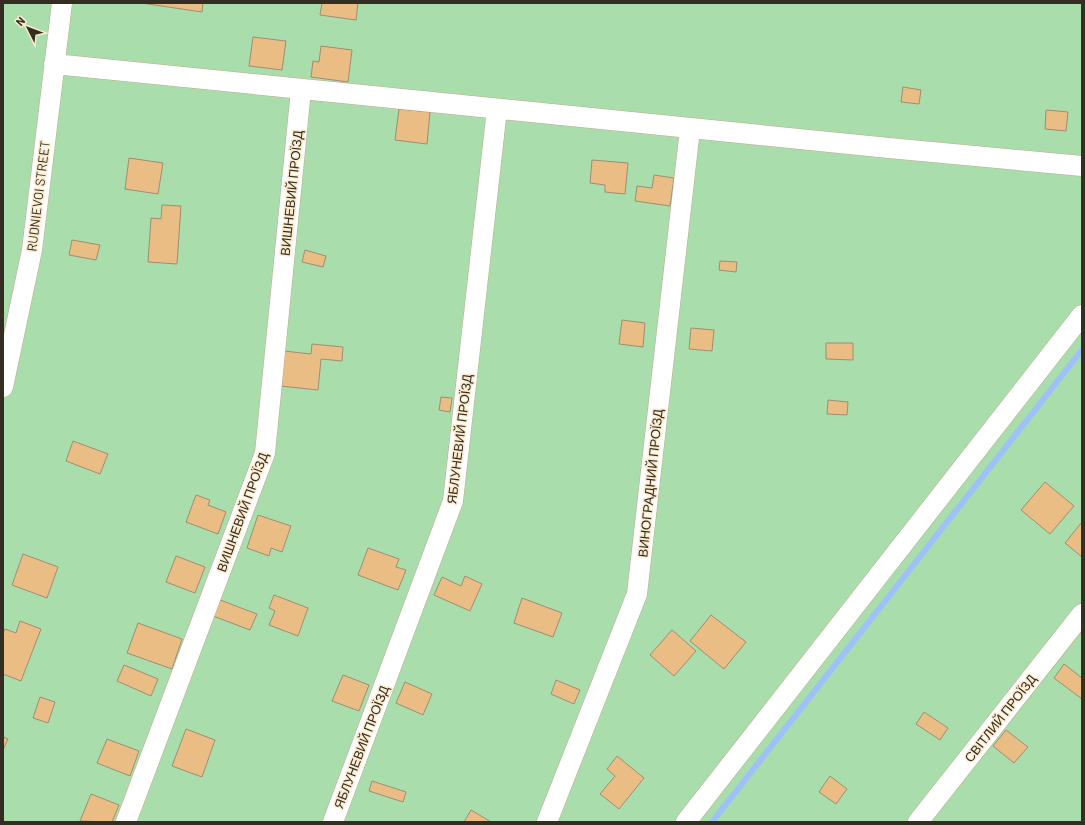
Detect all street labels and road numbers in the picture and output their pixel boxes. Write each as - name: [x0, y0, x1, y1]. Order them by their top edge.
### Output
- street label: ВИШНЕВИЙ ПРОЇЗД: [276, 129, 306, 257]
- street label: RUDNIEVOI STREET: [23, 140, 53, 252]
- street label: ЯБЛУНЕВИЙ ПРОЇЗД: [443, 373, 475, 505]
- street label: ВИНОГРАДНИЙ ПРОЇЗД: [634, 408, 666, 558]
- street label: ВИШНЕВИЙ ПРОЇЗД: [213, 450, 271, 574]
- street label: СВІТЛИЙ ПРОЇЗД: [961, 671, 1039, 765]
- street label: ЯБЛУНЕВИЙ ПРОЇЗД: [330, 683, 392, 811]

